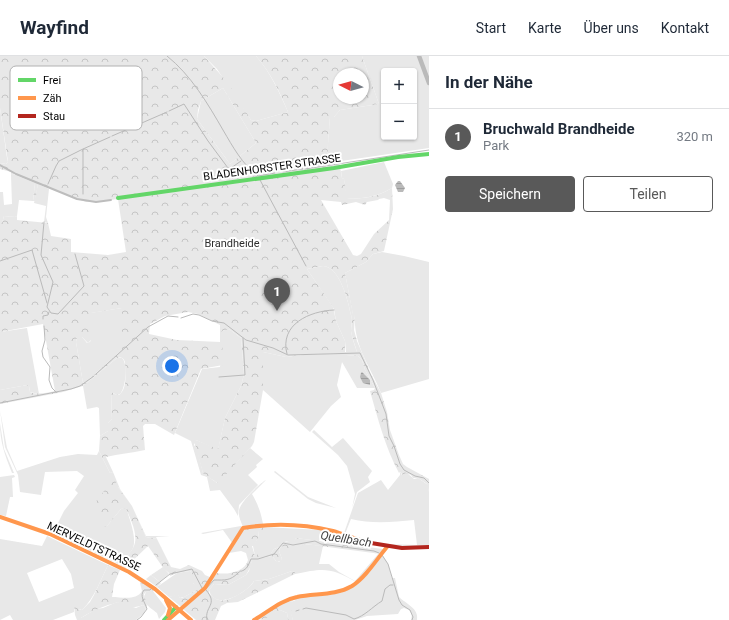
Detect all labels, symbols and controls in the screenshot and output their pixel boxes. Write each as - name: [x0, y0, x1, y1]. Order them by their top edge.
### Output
- text: Wayfind: [20, 16, 89, 39]
- text: Start: [476, 20, 506, 36]
- text: Karte: [528, 20, 562, 36]
- text: Über uns: [584, 20, 639, 36]
- text: Kontakt: [661, 20, 709, 36]
- legend: [10, 66, 142, 130]
- north arrow: [333, 68, 369, 104]
- map controls: [381, 68, 417, 140]
- button: +: [381, 68, 417, 104]
- text: In der Nähe: [445, 72, 533, 92]
- text: Frei: [43, 74, 61, 87]
- text: Zäh: [43, 92, 62, 105]
- button: −: [381, 104, 417, 140]
- text: Stau: [43, 110, 65, 123]
- text: Bruchwald Brandheide: [483, 120, 635, 138]
- text: 1: [454, 129, 462, 144]
- text: 320 m: [676, 129, 713, 144]
- text: Park: [483, 138, 509, 153]
- street label: BLADENHORSTER STRASSE: [202, 151, 342, 184]
- button: Speichern: [445, 176, 575, 212]
- button: Teilen: [583, 176, 713, 212]
- park label: Brandheide: [204, 237, 260, 250]
- pin: 1: [264, 278, 290, 311]
- your location: [162, 356, 182, 376]
- street label: MERVELDTSTRASSE: [45, 519, 143, 574]
- water label: Quellbach: [319, 528, 373, 550]

